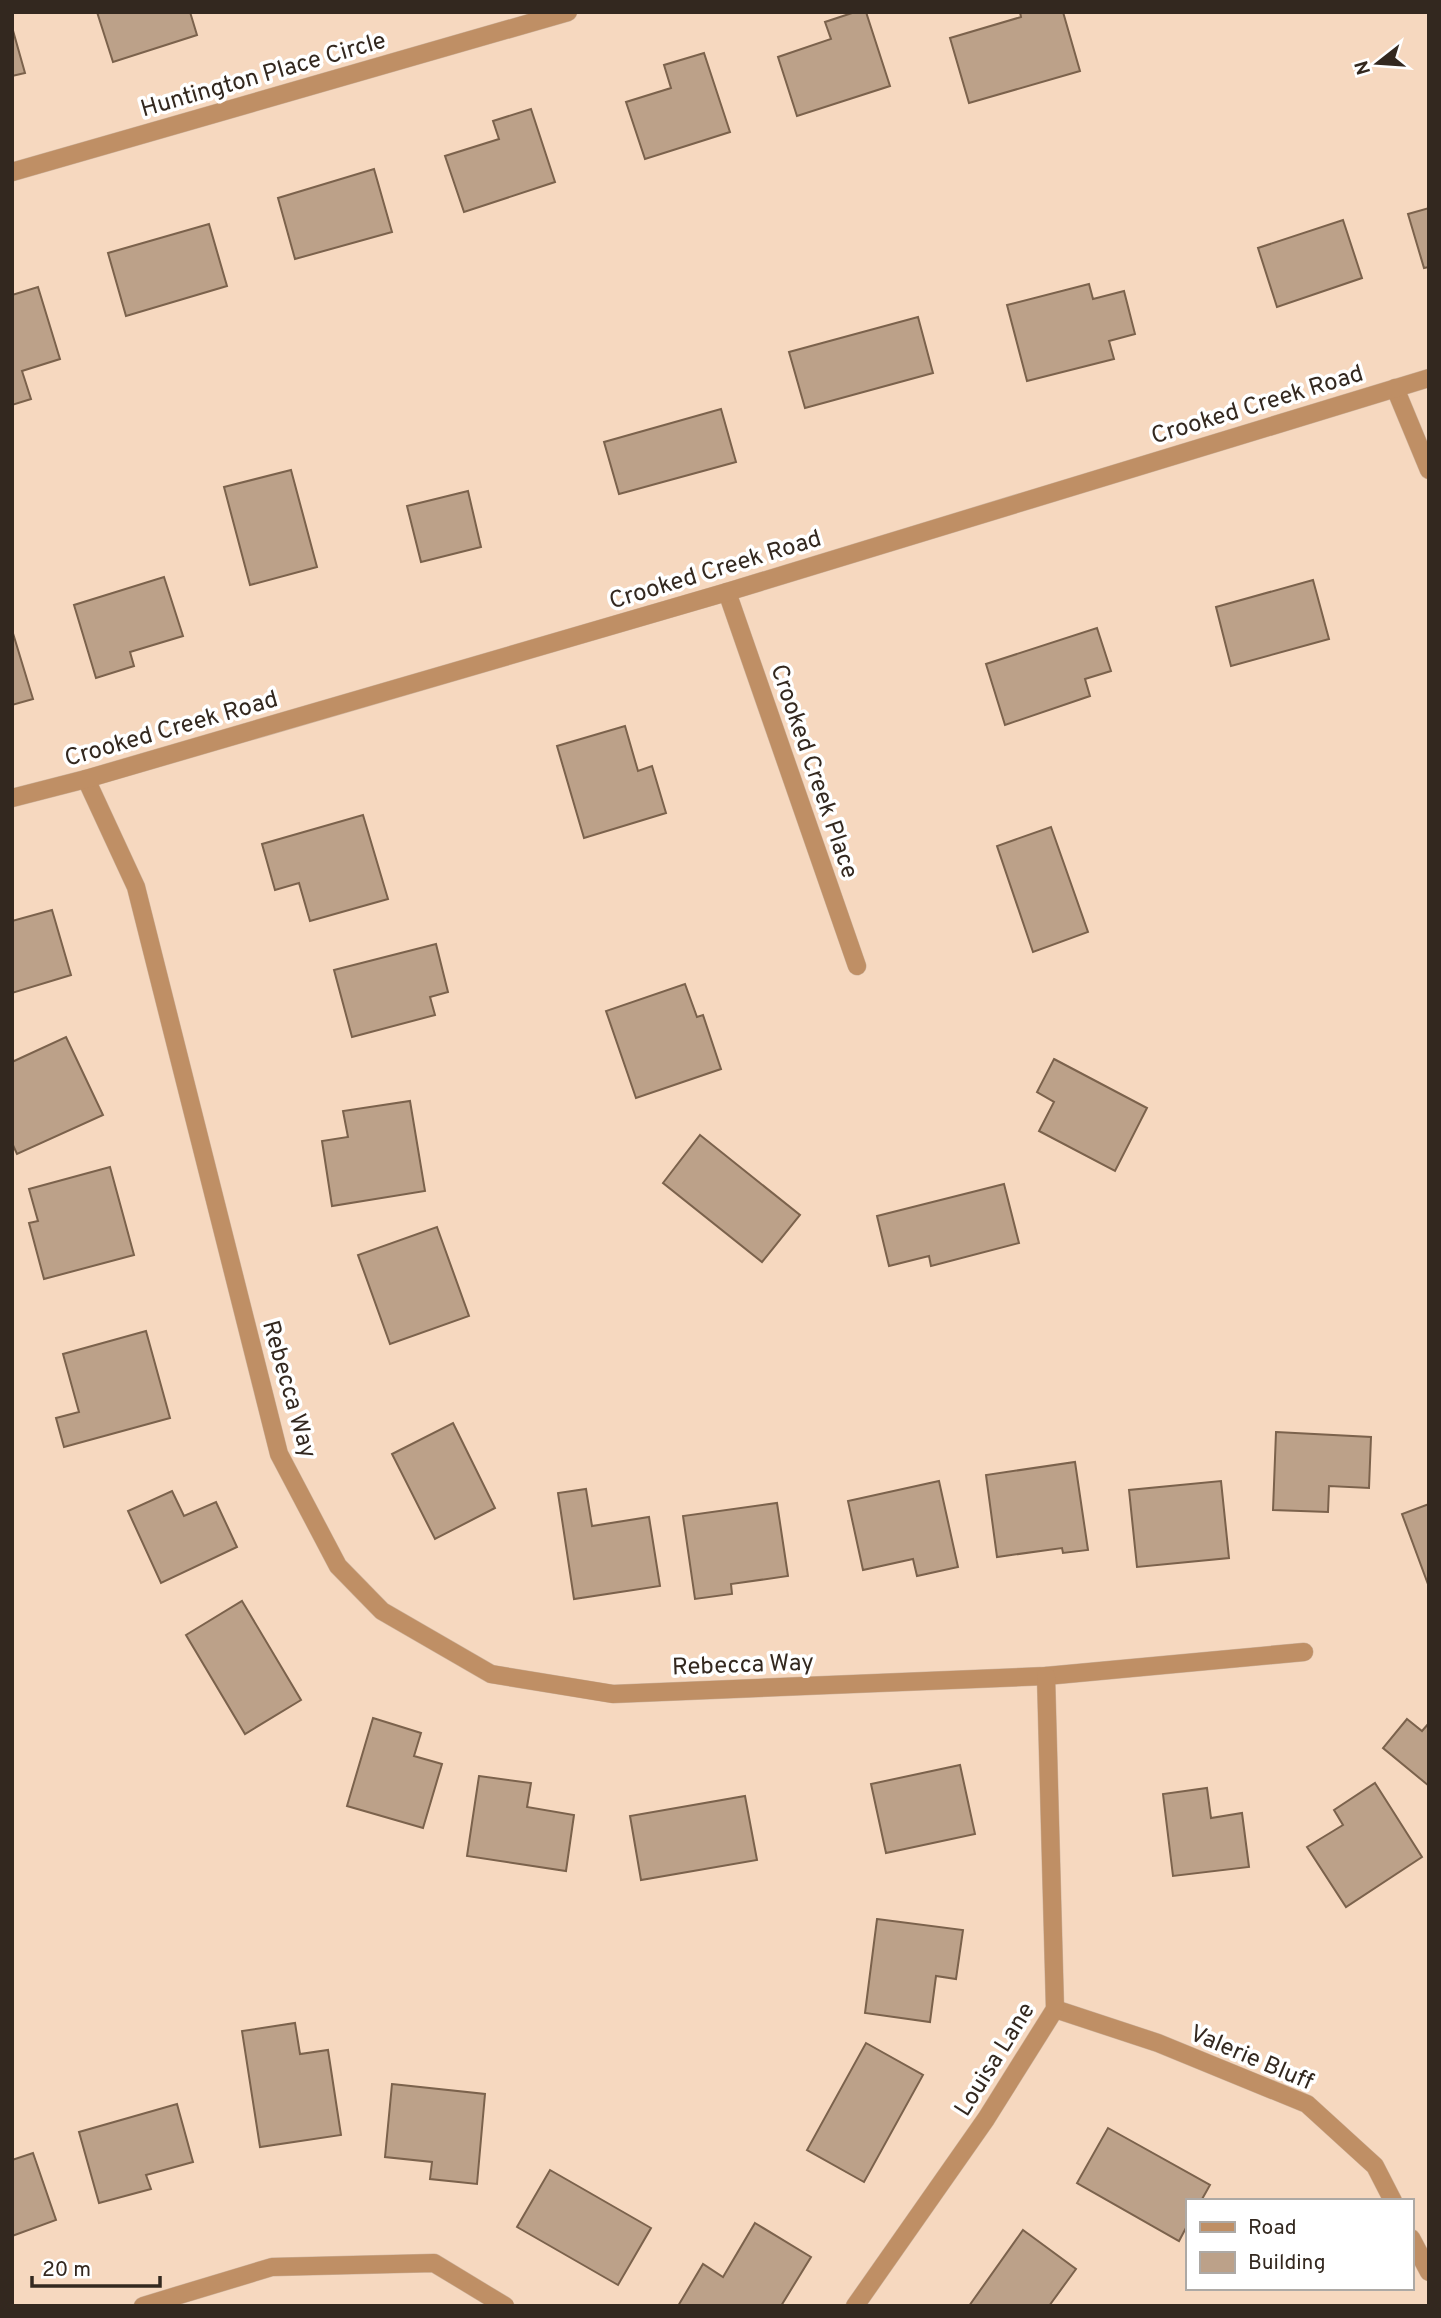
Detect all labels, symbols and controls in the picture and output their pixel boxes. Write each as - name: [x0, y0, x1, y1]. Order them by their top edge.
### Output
- street label: Huntington Place Circle: [137, 27, 390, 125]
- north arrow: [1343, 28, 1413, 98]
- text: N: [1350, 57, 1377, 77]
- street label: Crooked Creek Road: [1148, 359, 1367, 452]
- street label: Crooked Creek Road: [606, 524, 825, 617]
- street label: Crooked Creek Place: [762, 661, 864, 883]
- street label: Crooked Creek Road: [61, 685, 282, 775]
- street label: Rebecca Way: [254, 1317, 322, 1462]
- street label: Rebecca Way: [672, 1649, 815, 1683]
- street label: Louisa Lane: [949, 1997, 1043, 2123]
- street label: Valerie Bluff: [1185, 2019, 1318, 2098]
- legend: [1186, 2199, 1413, 2290]
- text: Road: [1248, 2215, 1297, 2242]
- scale bar: [32, 2244, 159, 2288]
- text: Building: [1248, 2250, 1326, 2277]
- text: 20 m: [42, 2257, 91, 2284]

